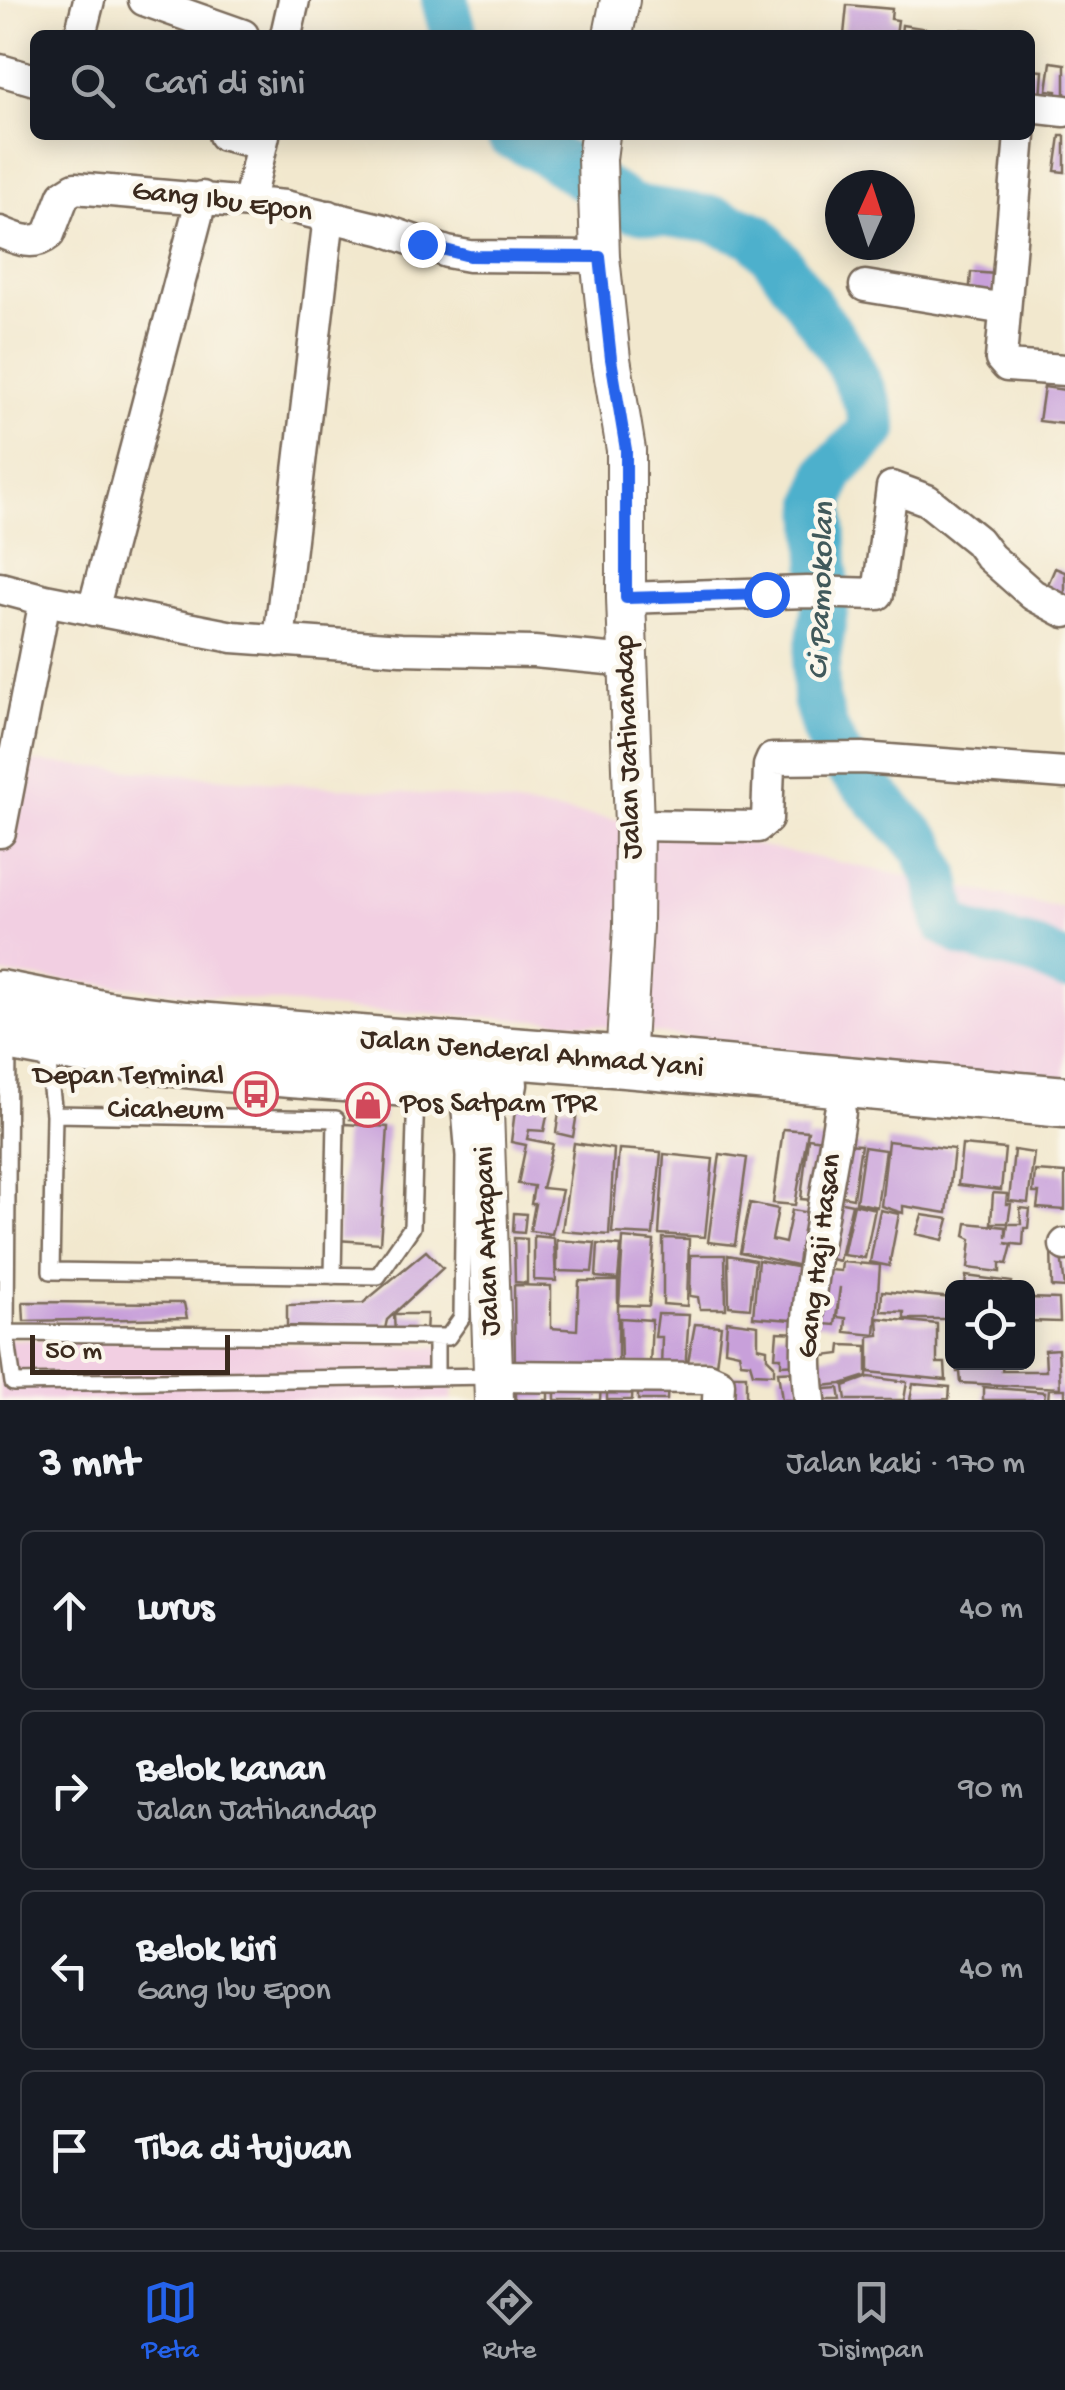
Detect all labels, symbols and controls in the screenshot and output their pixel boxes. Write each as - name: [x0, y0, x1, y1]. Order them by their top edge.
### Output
- search box: [30, 30, 1035, 140]
- icon: search: [65, 58, 120, 113]
- text: Cari di sini: [145, 63, 305, 107]
- north arrow: [825, 170, 915, 260]
- street label: Gang Ibu Epon: [130, 175, 314, 231]
- route end: [400, 222, 446, 268]
- water label: Ci Pamokolan: [801, 501, 845, 680]
- route start: [744, 572, 790, 618]
- street label: Jalan Jatihandap: [609, 634, 651, 860]
- street label: Jalan Jenderal Ahmad Yani: [359, 1023, 705, 1087]
- place label: Depan Terminal Cicaheum: [31, 1060, 224, 1129]
- bus stop icon: Depan Terminal Cicaheum: [233, 1071, 279, 1117]
- shop icon: Pos Satpam TPR: [345, 1082, 391, 1128]
- place label: Pos Satpam TPR: [399, 1088, 598, 1123]
- street label: Jalan Antapani: [468, 1145, 510, 1337]
- street label: Gang Haji Hasan: [791, 1152, 851, 1360]
- map controls: [945, 1280, 1035, 1370]
- button: locate: [945, 1280, 1035, 1370]
- scale bar: [30, 1330, 230, 1374]
- text: 50 m: [45, 1336, 102, 1369]
- text: 3 mnt: [40, 1441, 139, 1490]
- text: Jalan kaki · 170 m: [786, 1446, 1025, 1484]
- icon: ahead: [42, 1583, 97, 1638]
- text: Lurus: [137, 1588, 214, 1632]
- text: 40 m: [959, 1591, 1023, 1629]
- text: Belok kanan: [137, 1749, 325, 1793]
- icon: right: [42, 1763, 97, 1818]
- text: 90 m: [959, 1771, 1023, 1809]
- text: Jalan Jatihandap: [137, 1793, 376, 1831]
- text: Belok kiri: [137, 1929, 277, 1973]
- icon: left: [42, 1943, 97, 1998]
- text: 40 m: [959, 1951, 1023, 1989]
- text: Gang Ibu Epon: [137, 1973, 331, 2011]
- icon: arrive: [42, 2123, 97, 2178]
- text: Tiba di tujuan: [137, 2128, 351, 2172]
- tab: Peta: [142, 2275, 199, 2368]
- tab: Rute: [482, 2275, 537, 2368]
- tab: Disimpan: [820, 2275, 923, 2368]

